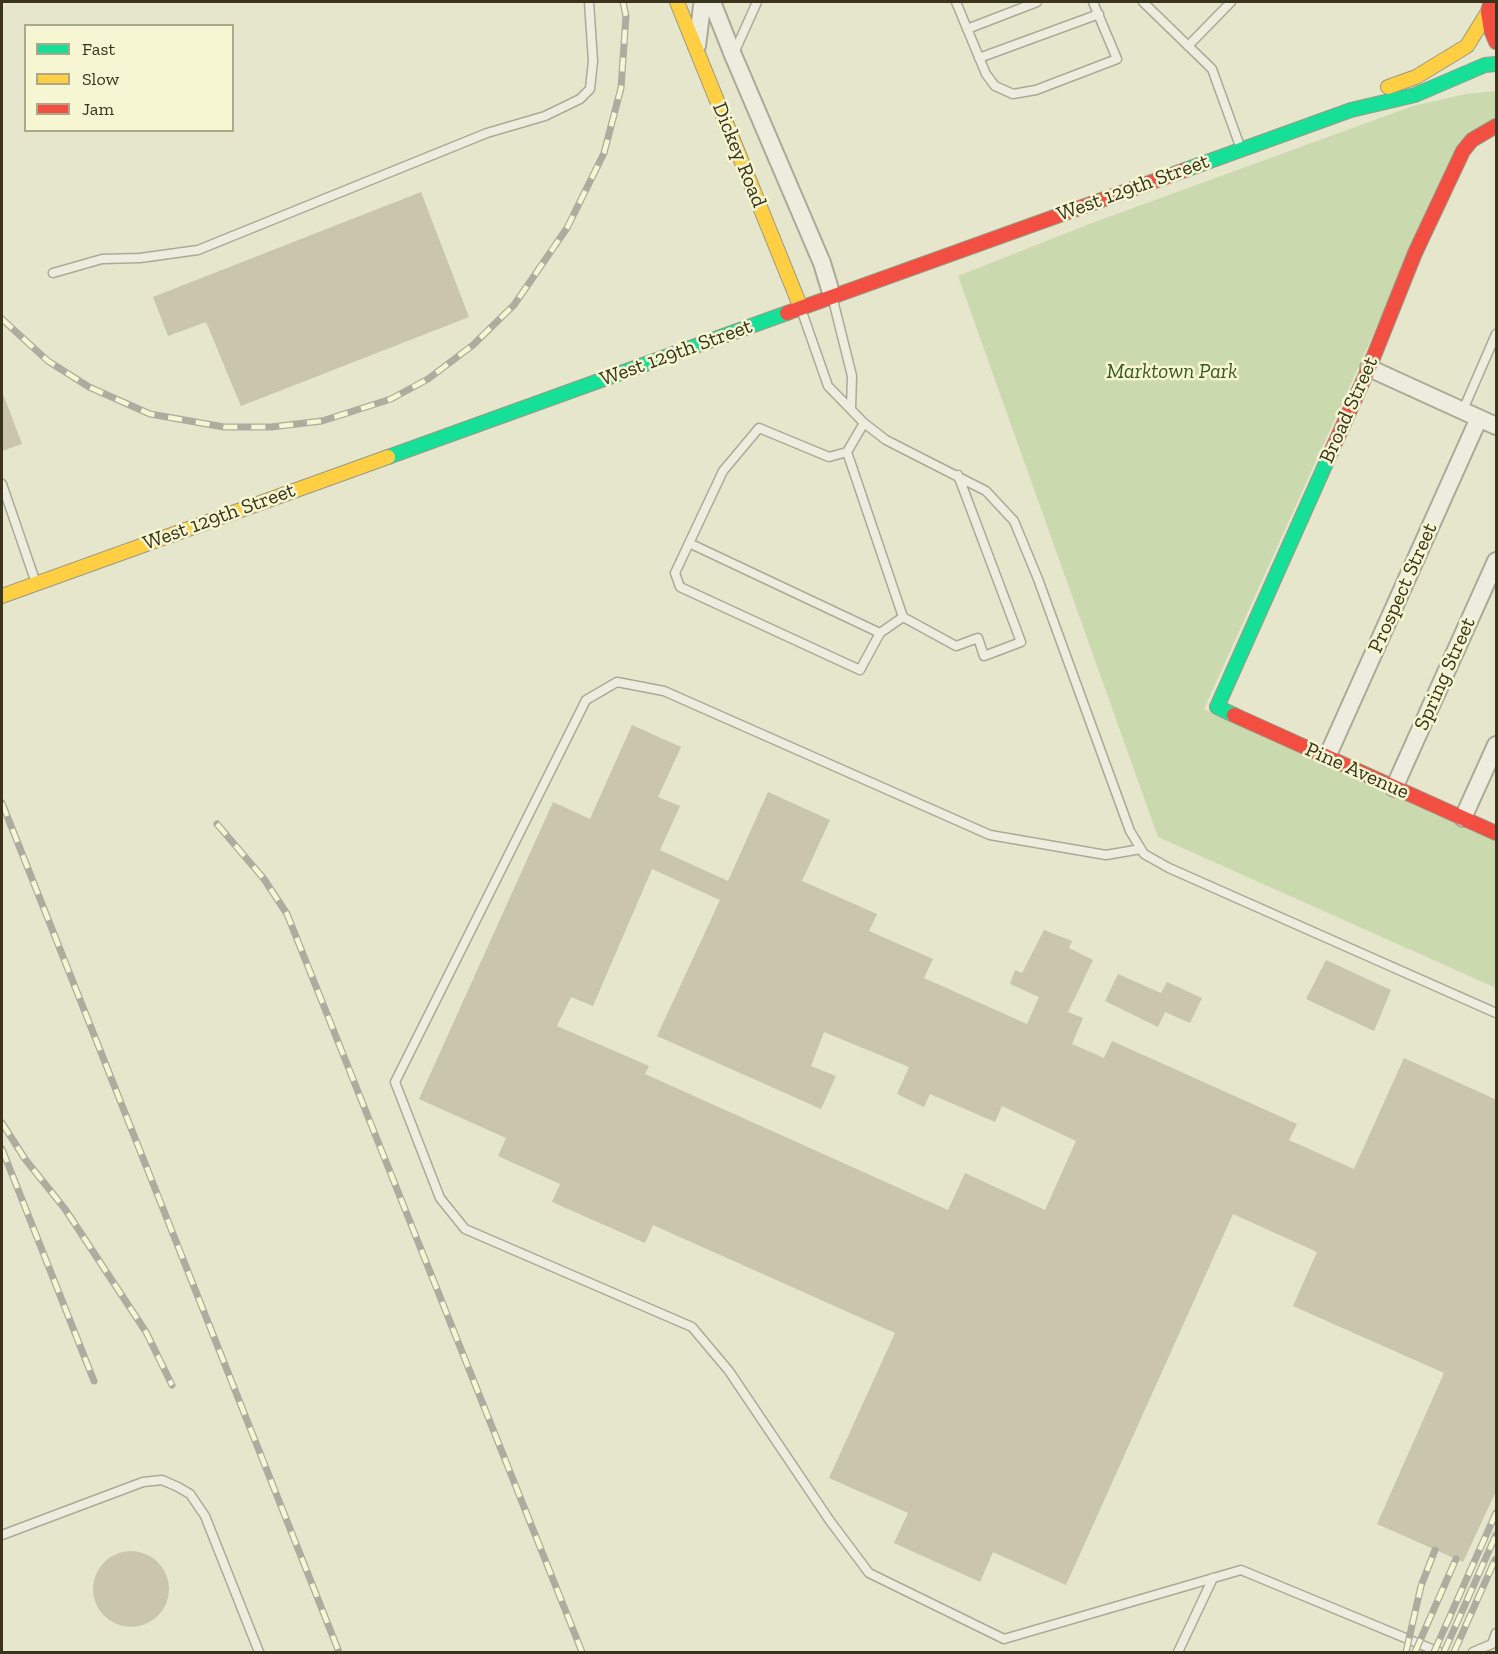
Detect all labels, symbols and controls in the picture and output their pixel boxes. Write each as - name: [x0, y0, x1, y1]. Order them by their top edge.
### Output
- legend: [24, 24, 234, 132]
- text: Fast: [82, 38, 115, 60]
- text: Slow: [82, 68, 119, 90]
- text: Jam: [82, 98, 114, 120]
- street label: Dickey Road: [707, 99, 771, 211]
- street label: West 129th Street: [1054, 149, 1212, 227]
- street label: West 129th Street: [597, 314, 755, 392]
- street label: Broad Street: [1314, 353, 1384, 467]
- park label: Marktown Park: [1107, 359, 1237, 385]
- street label: West 129th Street: [140, 478, 298, 556]
- street label: Prospect Street: [1363, 519, 1443, 657]
- street label: Spring Street: [1409, 614, 1481, 734]
- street label: Pine Avenue: [1301, 737, 1413, 805]

